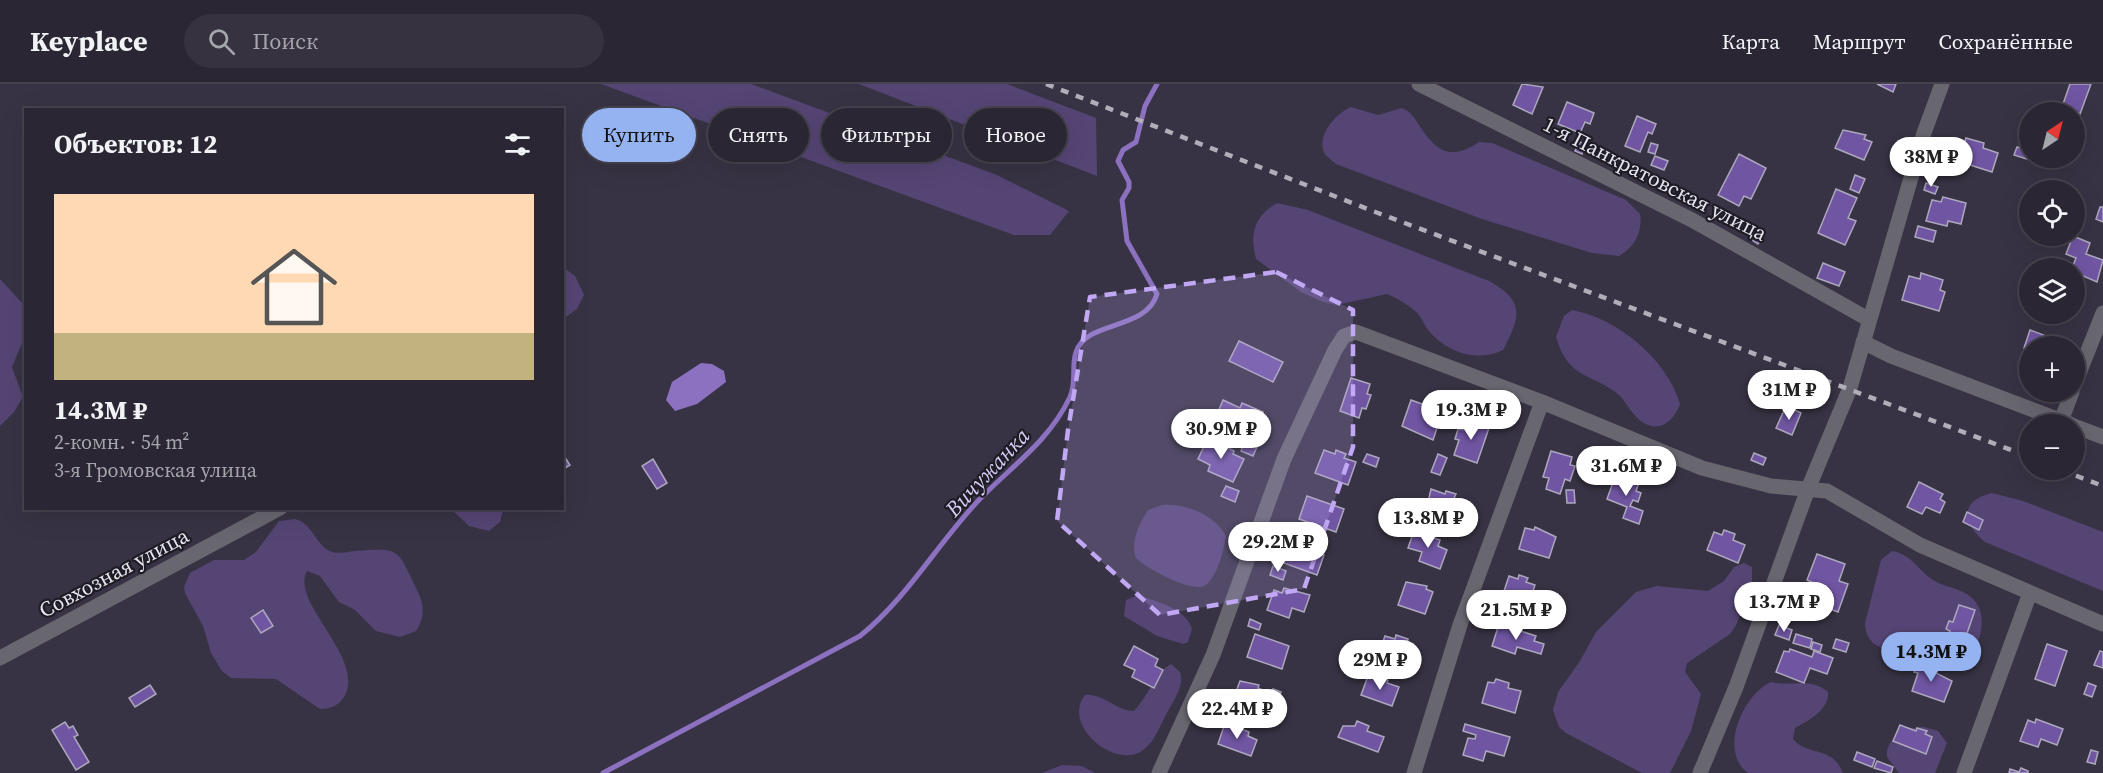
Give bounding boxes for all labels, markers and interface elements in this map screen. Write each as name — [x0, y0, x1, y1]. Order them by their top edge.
search box — [184, 14, 604, 68]
text: Keyplace — [30, 22, 148, 60]
icon: search — [205, 25, 238, 58]
text: Поиск — [253, 26, 318, 56]
text: Карта — [1722, 27, 1780, 56]
text: Маршрут — [1813, 27, 1906, 56]
text: Сохранённые — [1939, 27, 2073, 56]
north arrow — [2019, 102, 2085, 168]
map controls — [2019, 102, 2085, 480]
chip: Купить — [582, 108, 696, 162]
chip: Снять — [708, 108, 809, 162]
chip: Фильтры — [821, 108, 952, 162]
chip: Новое — [964, 108, 1067, 162]
street label: 1-я Панкратовская улица — [1538, 109, 1772, 248]
text: Объектов: 12 — [54, 126, 217, 162]
icon: filters — [501, 128, 534, 161]
pin: 38M ₽ — [1889, 137, 1973, 188]
text: 38M ₽ — [1904, 142, 1958, 170]
button: locate — [2019, 180, 2085, 246]
icon: home — [240, 233, 348, 341]
button: layers — [2019, 258, 2085, 324]
button: + — [2019, 336, 2085, 402]
pin: 31M ₽ — [1747, 370, 1831, 421]
text: 31M ₽ — [1762, 375, 1816, 403]
pin: 19.3M ₽ — [1416, 390, 1526, 441]
text: 14.3M ₽ — [54, 392, 147, 428]
text: 19.3M ₽ — [1435, 395, 1507, 423]
pin: 30.9M ₽ — [1166, 409, 1276, 460]
text: 30.9M ₽ — [1185, 414, 1257, 442]
button: − — [2019, 414, 2085, 480]
water label: Вичужанка — [937, 421, 1036, 524]
text: 2-комн. · 54 m² — [54, 428, 189, 456]
pin: 31.6M ₽ — [1571, 446, 1681, 497]
text: 31.6M ₽ — [1590, 451, 1662, 479]
text: 3-я Громовская улица — [54, 456, 257, 484]
pin: 13.8M ₽ — [1373, 498, 1483, 549]
text: 13.8M ₽ — [1392, 503, 1464, 531]
street label: Совхозная улица — [34, 521, 194, 624]
pin: 29.2M ₽ — [1223, 522, 1333, 573]
text: 29.2M ₽ — [1242, 527, 1314, 555]
pin: 13.7M ₽ — [1729, 582, 1839, 633]
text: 13.7M ₽ — [1748, 587, 1820, 615]
pin: 21.5M ₽ — [1461, 590, 1571, 641]
text: 21.5M ₽ — [1480, 595, 1552, 623]
pin: 14.3M ₽ — [1876, 632, 1986, 683]
text: 14.3M ₽ — [1895, 637, 1967, 665]
pin: 29M ₽ — [1338, 640, 1422, 691]
text: 29M ₽ — [1353, 645, 1407, 673]
pin: 22.4M ₽ — [1182, 689, 1292, 740]
text: 22.4M ₽ — [1201, 694, 1273, 722]

